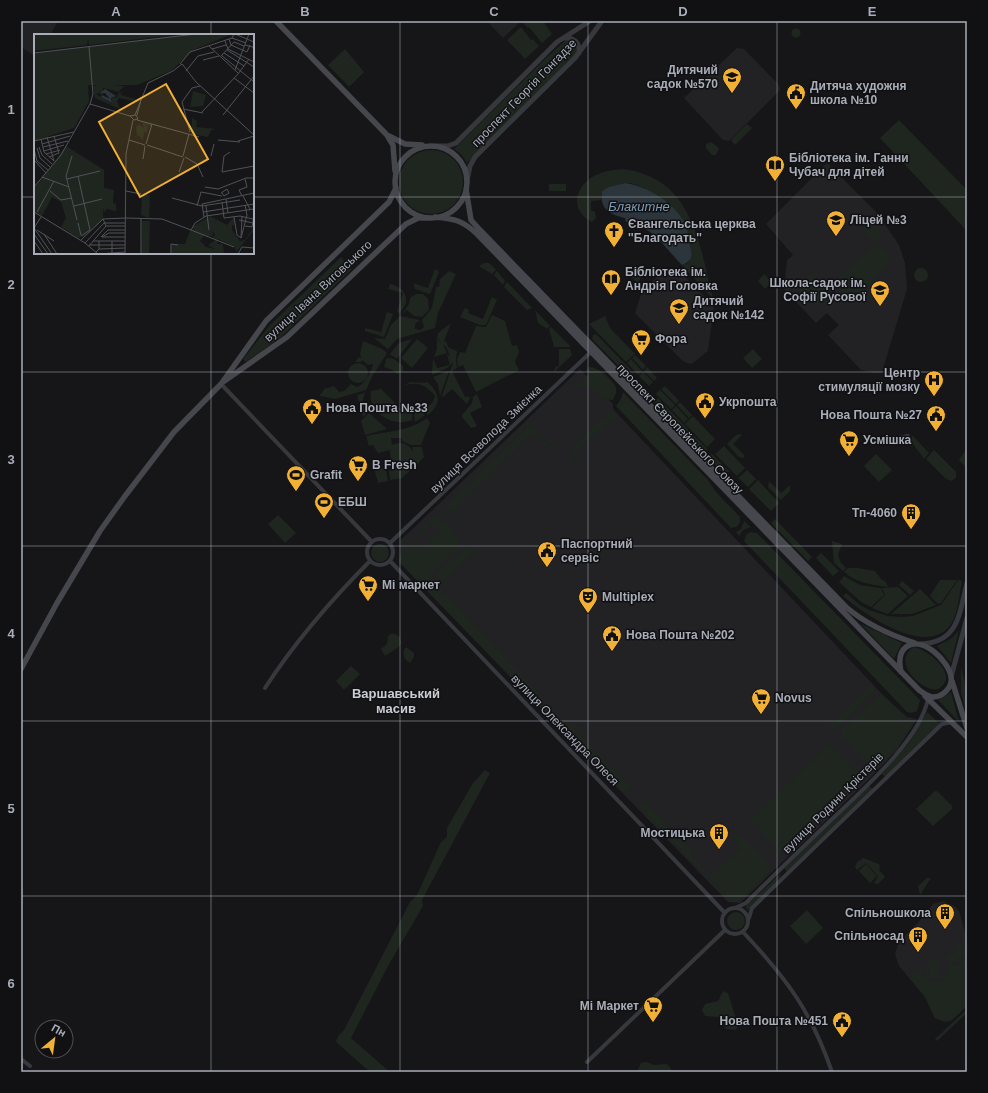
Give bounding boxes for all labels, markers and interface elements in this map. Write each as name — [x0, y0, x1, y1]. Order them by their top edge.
text: A — [111, 4, 121, 19]
text: B — [300, 4, 310, 19]
text: C — [489, 4, 499, 19]
text: D — [678, 4, 688, 19]
text: E — [868, 4, 877, 19]
inset map — [34, 34, 254, 254]
street label: проспект Георгія Гонгадзе — [469, 36, 580, 150]
place label: Дитячий садок №570 — [647, 63, 718, 91]
school or university icon: Дитячий садок №570 — [721, 66, 743, 94]
place label: Дитяча художня школа №10 — [810, 79, 907, 107]
public building icon: Дитяча художня школа №10 — [785, 82, 807, 110]
text: 1 — [7, 102, 15, 117]
place label: Бібліотека ім. Ганни Чубач для дітей — [789, 151, 909, 179]
library icon: Бібліотека ім. Ганни Чубач для дітей — [764, 154, 786, 182]
water label: Блакитне — [608, 199, 670, 214]
school or university icon: Ліцей №3 — [825, 209, 847, 237]
place label: Ліцей №3 — [850, 213, 907, 227]
place label: Євангельська церква ''Благодать'' — [628, 217, 756, 245]
church icon: Євангельська церква ''Благодать'' — [603, 220, 625, 248]
street label: вулиця Івана Виговського — [261, 237, 375, 345]
place label: Бібліотека ім. Андрія Головка — [625, 265, 718, 293]
library icon: Бібліотека ім. Андрія Головка — [600, 268, 622, 296]
place label: Школа-садок ім. Софії Русової — [769, 276, 867, 304]
text: 2 — [7, 277, 15, 292]
school or university icon: Школа-садок ім. Софії Русової — [869, 279, 891, 307]
place label: Дитячий садок №142 — [693, 294, 765, 322]
school or university icon: Дитячий садок №142 — [668, 297, 690, 325]
supermarket icon: Фора — [630, 328, 652, 356]
place label: Фора — [655, 332, 687, 346]
street label: проспект Європейського Союзу — [614, 361, 746, 497]
place label: Центр стимуляції мозку — [818, 366, 920, 394]
hospital icon: Центр стимуляції мозку — [923, 369, 945, 397]
street label: вулиця Всеволода Змієнка — [427, 382, 545, 496]
public building icon: Укрпошта — [694, 391, 716, 419]
place label: Укрпошта — [719, 395, 777, 409]
public building icon: Нова Пошта №33 — [301, 397, 323, 425]
place label: Нова Пошта №33 — [326, 401, 428, 415]
public building icon: Нова Пошта №27 — [925, 404, 947, 432]
place label: Нова Пошта №27 — [820, 408, 922, 422]
supermarket icon: Усмішка — [838, 429, 860, 457]
place label: Усмішка — [863, 433, 912, 447]
text: 3 — [7, 452, 15, 467]
supermarket icon: B Fresh — [347, 454, 369, 482]
place label: B Fresh — [372, 458, 417, 472]
sports icon: Grafit — [285, 464, 307, 492]
place label: Grafit — [310, 468, 342, 482]
sports icon: ЕБШ — [313, 491, 335, 519]
place label: ЕБШ — [338, 495, 367, 509]
building icon: Тп-4060 — [900, 502, 922, 530]
place label: Тп-4060 — [852, 506, 897, 520]
place label: Паспортний сервіс — [561, 537, 633, 565]
public building icon: Паспортний сервіс — [536, 540, 558, 568]
supermarket icon: Mi маркет — [357, 574, 379, 602]
place label: Mi маркет — [382, 578, 440, 592]
theatre icon: Multiplex — [577, 586, 599, 614]
place label: Multiplex — [602, 590, 654, 604]
public building icon: Нова Пошта №202 — [601, 624, 623, 652]
text: 4 — [7, 626, 15, 641]
place label: Нова Пошта №202 — [626, 628, 735, 642]
street label: вулиця Олександра Олеся — [508, 672, 622, 788]
district label: Варшавський масив — [352, 686, 440, 716]
supermarket icon: Novus — [750, 687, 772, 715]
place label: Novus — [775, 691, 812, 705]
street label: вулиця Родини Крістерів — [780, 750, 886, 856]
text: 5 — [7, 801, 15, 816]
building icon: Мостицька — [708, 822, 730, 850]
place label: Мостицька — [640, 826, 705, 840]
building icon: Спільношкола — [934, 902, 956, 930]
place label: Спільношкола — [845, 906, 931, 920]
building icon: Спільносад — [907, 925, 929, 953]
place label: Спільносад — [834, 929, 904, 943]
text: 6 — [7, 976, 15, 991]
supermarket icon: Мі Маркет — [642, 995, 664, 1023]
place label: Мі Маркет — [580, 999, 639, 1013]
public building icon: Нова Пошта №451 — [831, 1010, 853, 1038]
place label: Нова Пошта №451 — [720, 1014, 828, 1028]
north arrow — [34, 1019, 74, 1059]
text: Пн — [50, 1021, 68, 1039]

